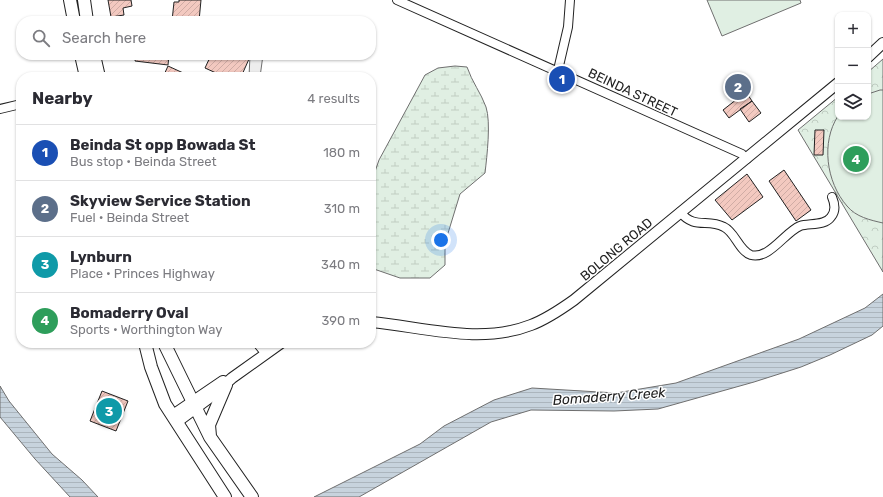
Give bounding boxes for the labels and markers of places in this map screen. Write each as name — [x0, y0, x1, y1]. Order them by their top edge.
pin: 1 — [549, 64, 575, 94]
pin: 2 — [725, 72, 751, 102]
pin: 4 — [843, 144, 869, 174]
pin: 3 — [96, 396, 122, 426]

